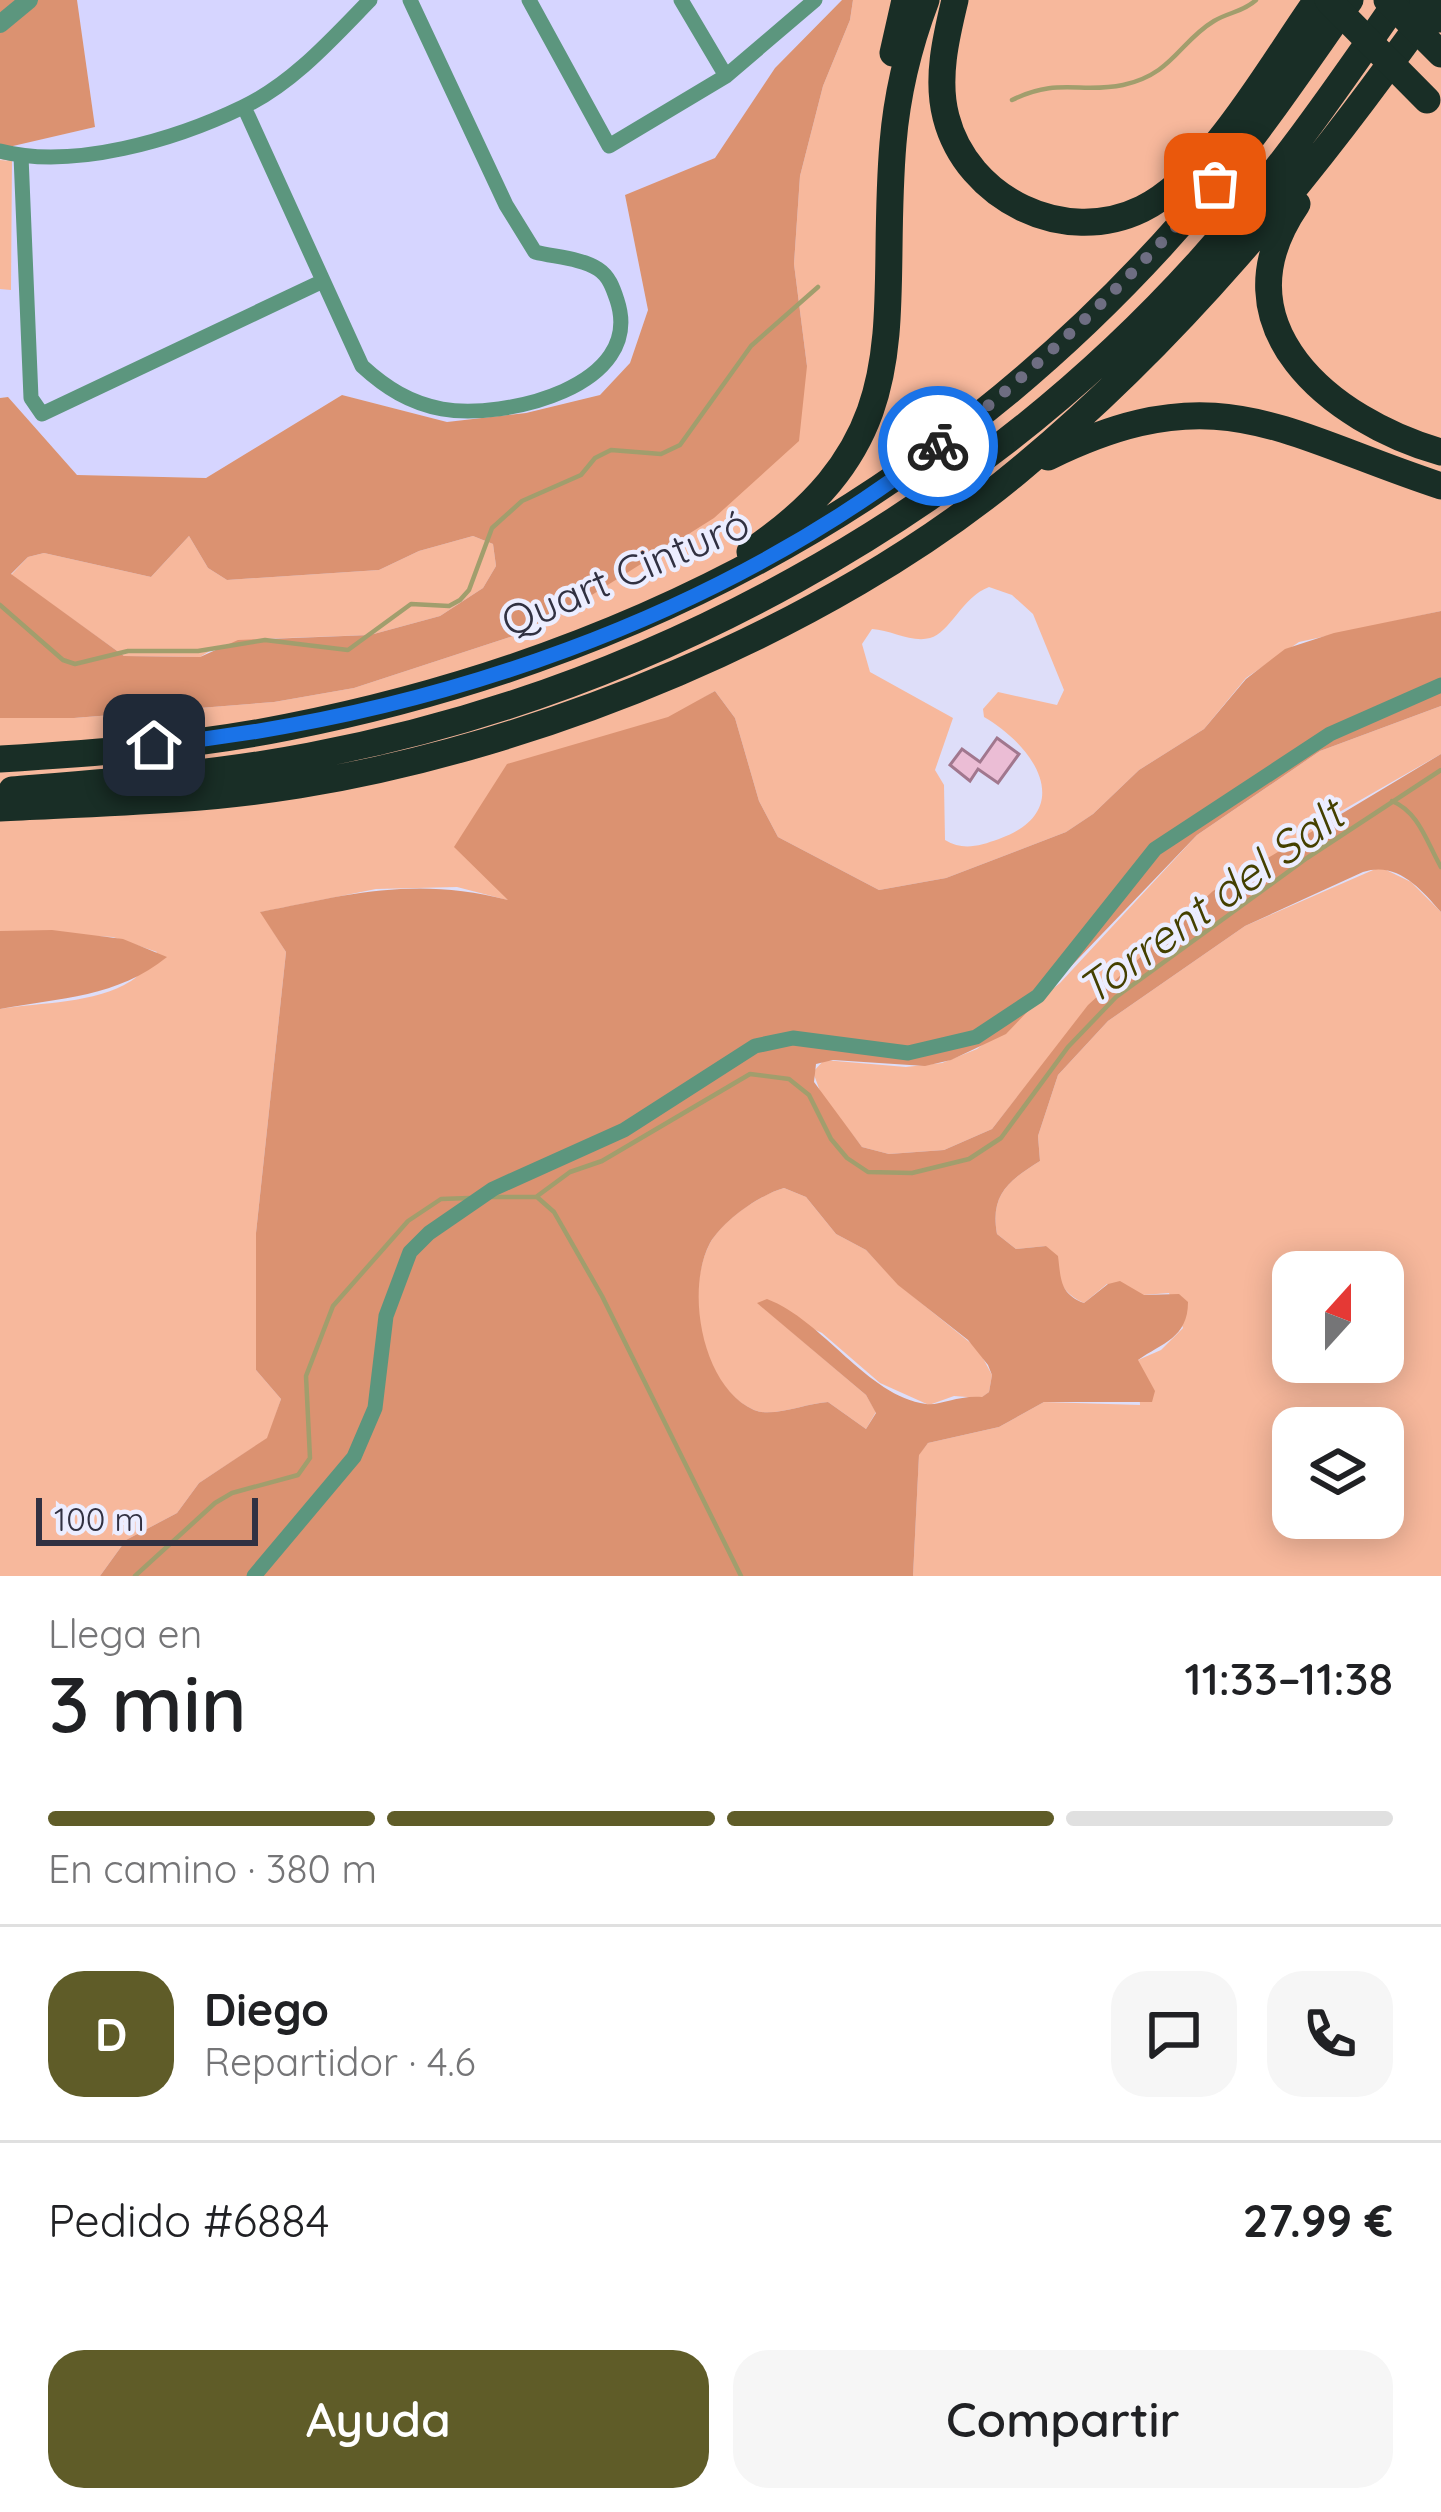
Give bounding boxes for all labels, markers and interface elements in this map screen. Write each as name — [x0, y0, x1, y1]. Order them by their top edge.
pin — [1164, 133, 1266, 235]
icon: bag — [1182, 151, 1248, 217]
courier — [878, 386, 998, 506]
icon: bike — [905, 413, 971, 479]
street label: Quart Cinturó — [493, 496, 757, 648]
pin — [103, 694, 205, 796]
icon: home — [121, 712, 187, 778]
water label: Torrent del Salt — [1066, 783, 1358, 1016]
north arrow — [1272, 1251, 1404, 1383]
map controls — [1272, 1251, 1404, 1539]
button: layers — [1272, 1407, 1404, 1539]
scale bar — [36, 1492, 258, 1545]
text: 100 m — [54, 1498, 145, 1539]
text: Llega en — [48, 1609, 202, 1658]
text: 11:33–11:38 — [1184, 1650, 1393, 1706]
text: 3 min — [48, 1654, 247, 1752]
text: En camino · 380 m — [48, 1844, 377, 1893]
button: chat — [1111, 1971, 1237, 2097]
button: phone — [1267, 1971, 1393, 2097]
text: Diego — [204, 1981, 329, 2037]
text: D — [95, 2006, 127, 2062]
text: Repartidor · 4.6 — [204, 2037, 476, 2086]
text: Pedido #6884 — [48, 2192, 329, 2248]
text: 27.99 € — [1243, 2192, 1393, 2248]
button: Ayuda — [48, 2350, 709, 2488]
button: Compartir — [733, 2350, 1393, 2488]

